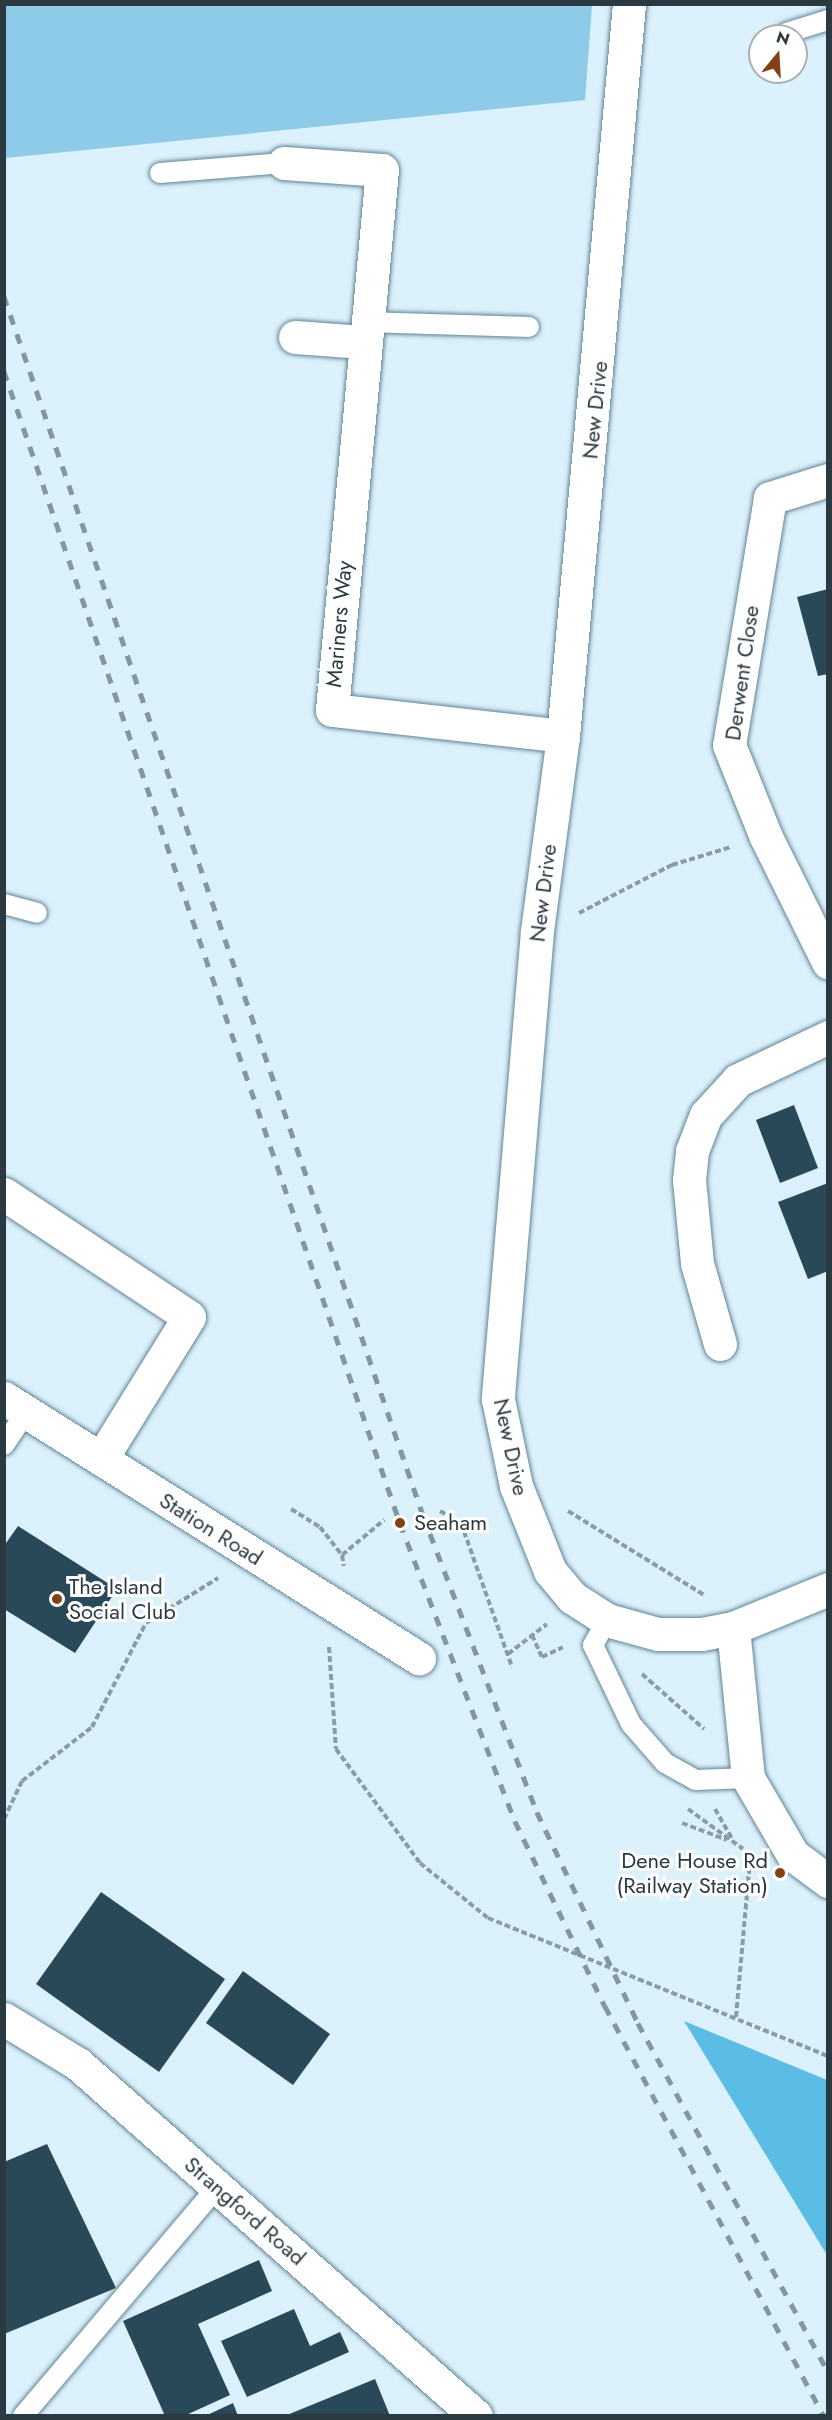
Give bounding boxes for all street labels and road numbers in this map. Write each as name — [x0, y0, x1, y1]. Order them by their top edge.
street label: New Drive — [577, 360, 613, 460]
street label: Mariners Way — [320, 559, 358, 689]
street label: Derwent Close — [719, 604, 765, 742]
street label: New Drive — [524, 843, 562, 943]
street label: New Drive — [488, 1396, 534, 1498]
street label: Station Road — [155, 1487, 267, 1571]
street label: Strangford Road — [179, 2151, 311, 2271]

